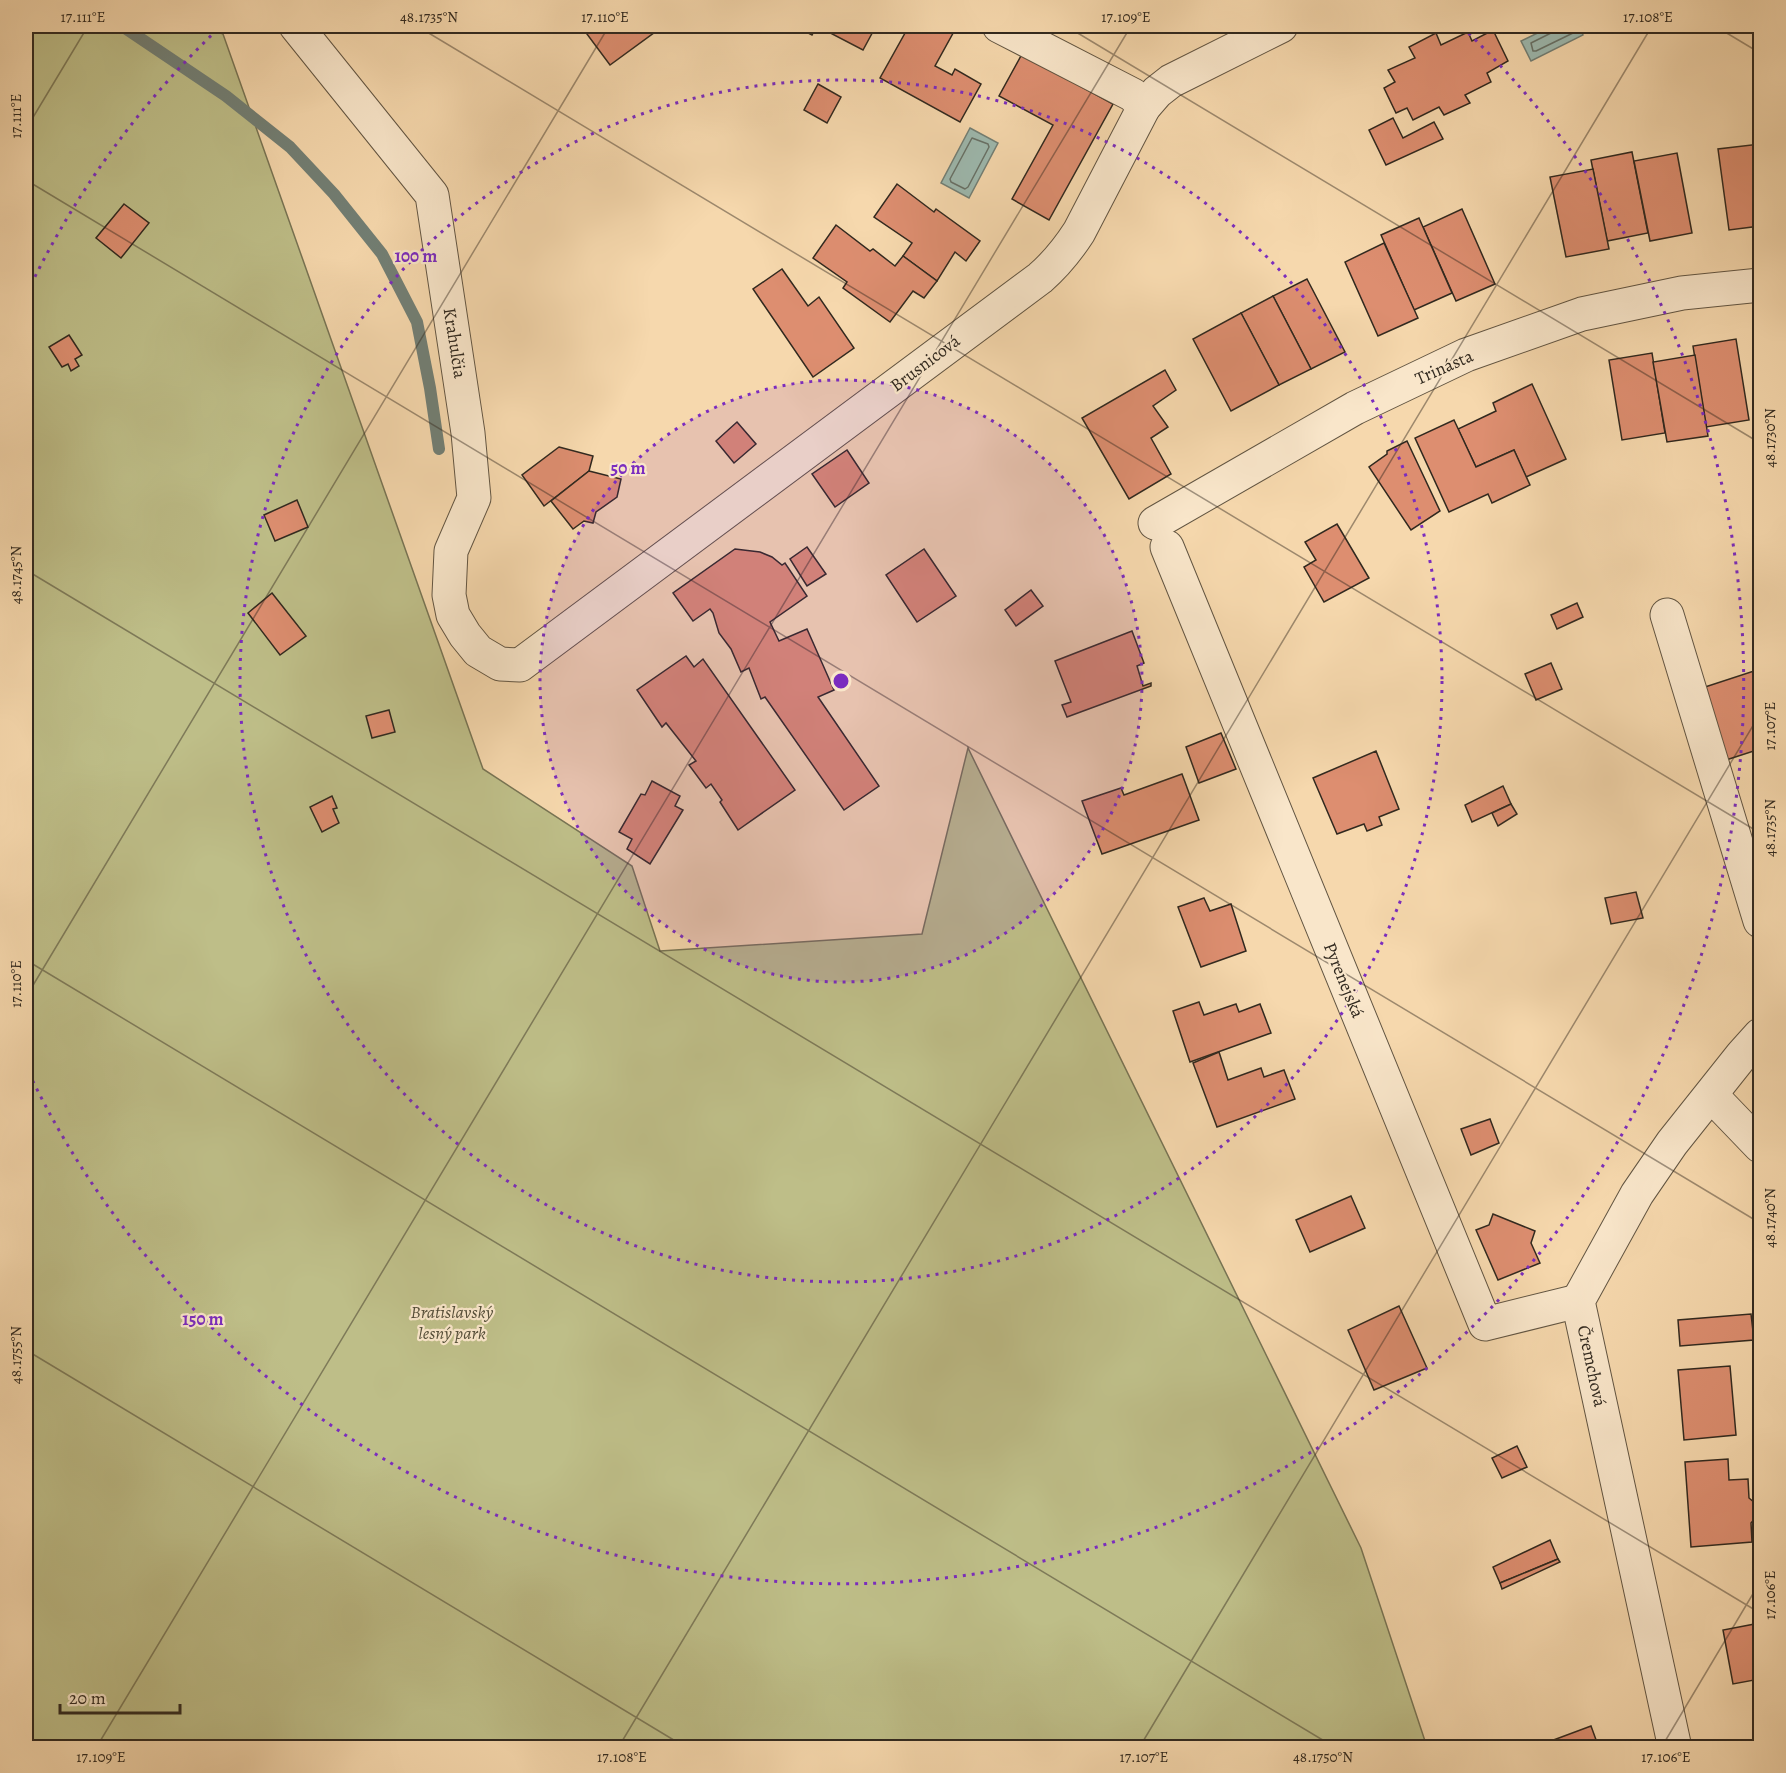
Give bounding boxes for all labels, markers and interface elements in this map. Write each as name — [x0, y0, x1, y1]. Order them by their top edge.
text: 17.111°E — [61, 7, 105, 27]
text: 48.1735°N — [400, 7, 458, 27]
text: 17.110°E — [581, 7, 629, 27]
text: 17.109°E — [1101, 7, 1151, 27]
text: 17.108°E — [1623, 7, 1673, 27]
text: 17.111°E — [6, 94, 26, 138]
text: 100 m — [395, 244, 437, 268]
street label: Krahulčia — [438, 306, 473, 381]
street label: Brusnicová — [885, 329, 965, 397]
street label: Trinásta — [1411, 343, 1477, 390]
text: 48.1730°N — [1760, 408, 1780, 468]
text: 50 m — [611, 456, 645, 480]
text: 48.1745°N — [6, 545, 26, 604]
centre of rings — [831, 671, 851, 691]
text: 17.107°E — [1760, 702, 1780, 750]
text: 48.1735°N — [1760, 799, 1780, 857]
street label: Pyrenejská — [1318, 939, 1370, 1022]
text: 17.110°E — [6, 960, 26, 1008]
text: 48.1740°N — [1760, 1188, 1780, 1248]
park label: Bratislavský lesný park — [411, 1300, 494, 1345]
text: 150 m — [182, 1307, 224, 1331]
street label: Čremchová — [1572, 1323, 1612, 1410]
text: 48.1755°N — [6, 1326, 26, 1384]
text: 17.106°E — [1760, 1570, 1780, 1620]
scale bar — [60, 1677, 180, 1715]
text: 20 m — [69, 1686, 106, 1710]
text: 17.109°E — [76, 1747, 126, 1767]
text: 17.108°E — [597, 1747, 647, 1767]
text: 17.107°E — [1120, 1747, 1168, 1767]
text: 48.1750°N — [1293, 1747, 1353, 1767]
text: 17.106°E — [1641, 1747, 1691, 1767]

